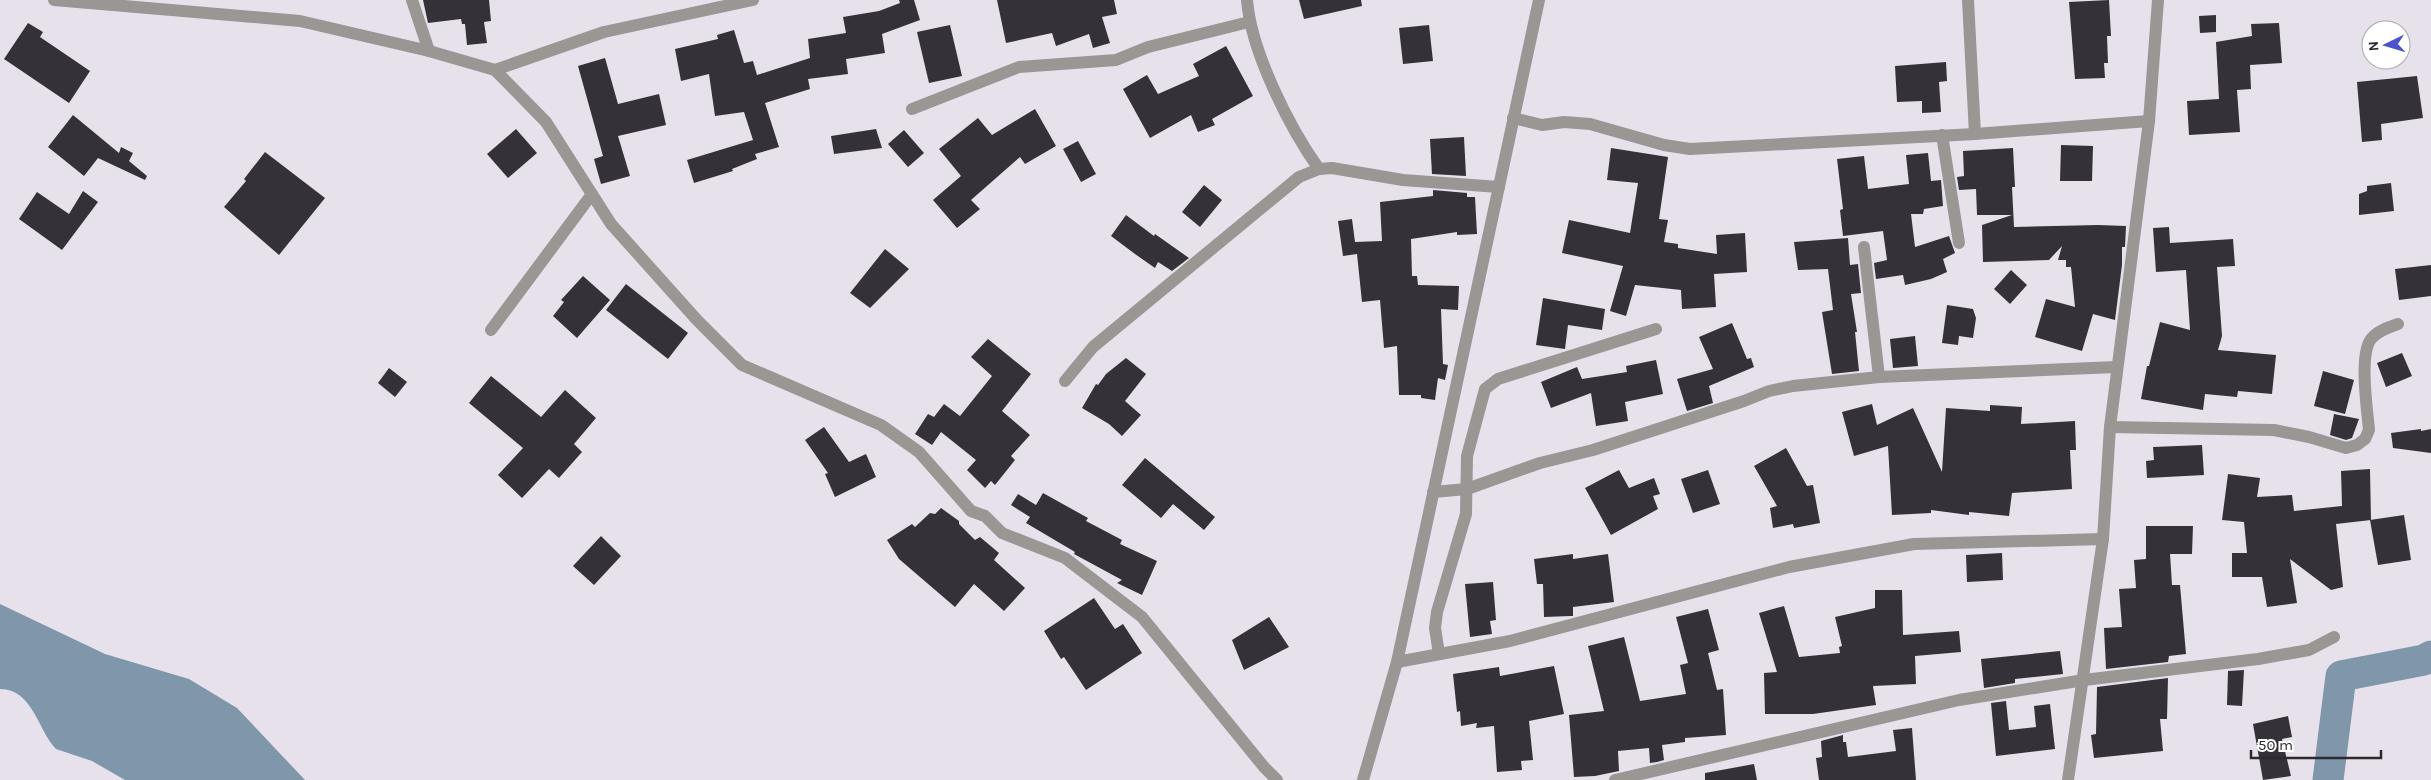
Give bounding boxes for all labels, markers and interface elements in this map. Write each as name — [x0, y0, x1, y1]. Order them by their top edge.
north arrow — [2361, 20, 2411, 70]
text: N — [2365, 40, 2382, 52]
scale bar — [2251, 728, 2381, 760]
text: 50 m — [2258, 736, 2293, 754]

